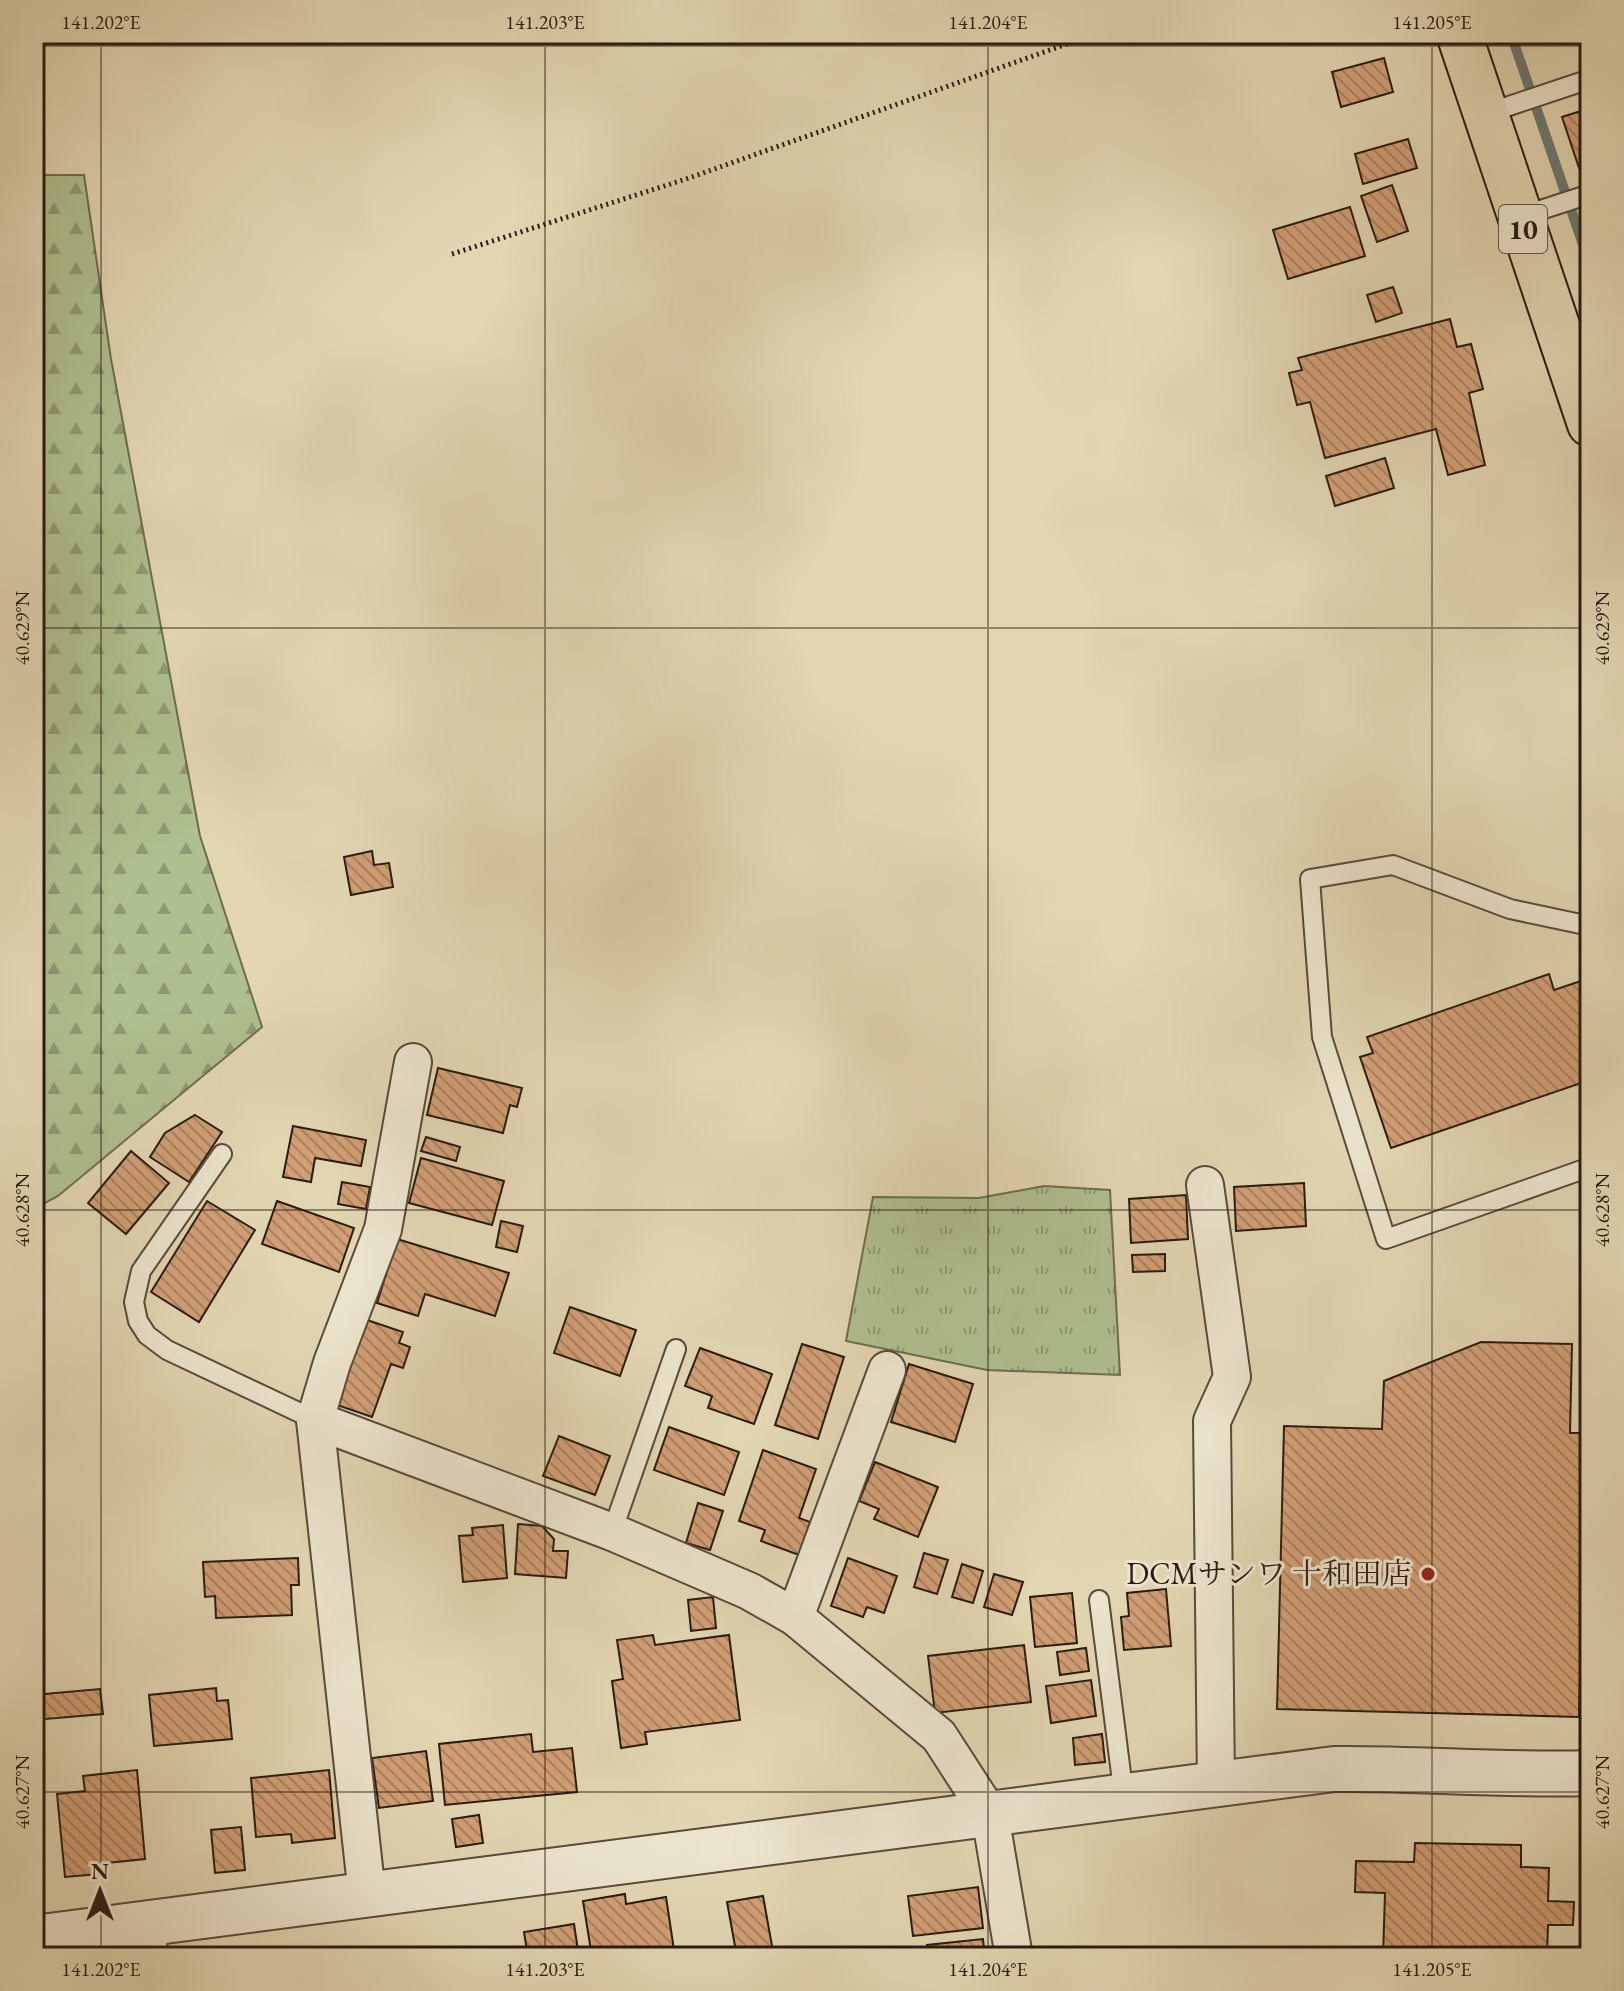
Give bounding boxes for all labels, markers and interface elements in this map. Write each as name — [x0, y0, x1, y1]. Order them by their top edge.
text: 141.202°E — [61, 9, 141, 35]
text: 141.203°E — [505, 9, 585, 35]
text: 141.204°E — [948, 9, 1028, 35]
text: 141.205°E — [1392, 9, 1472, 35]
road number: 10 — [1499, 205, 1547, 253]
text: 40.629°N — [9, 591, 35, 665]
text: 40.629°N — [1589, 591, 1615, 665]
text: 40.628°N — [9, 1173, 35, 1247]
text: 40.628°N — [1589, 1173, 1615, 1247]
place label: DCMサンワ 十和田店 — [1127, 1554, 1412, 1593]
marker: DCMサンワ 十和田店 — [1419, 1565, 1437, 1583]
text: 40.627°N — [9, 1755, 35, 1829]
text: 40.627°N — [1589, 1755, 1615, 1829]
north arrow — [60, 1851, 140, 1931]
text: N — [91, 1857, 109, 1886]
text: 141.202°E — [61, 1956, 141, 1982]
text: 141.203°E — [505, 1956, 585, 1982]
text: 141.204°E — [948, 1956, 1028, 1982]
text: 141.205°E — [1392, 1956, 1472, 1982]

